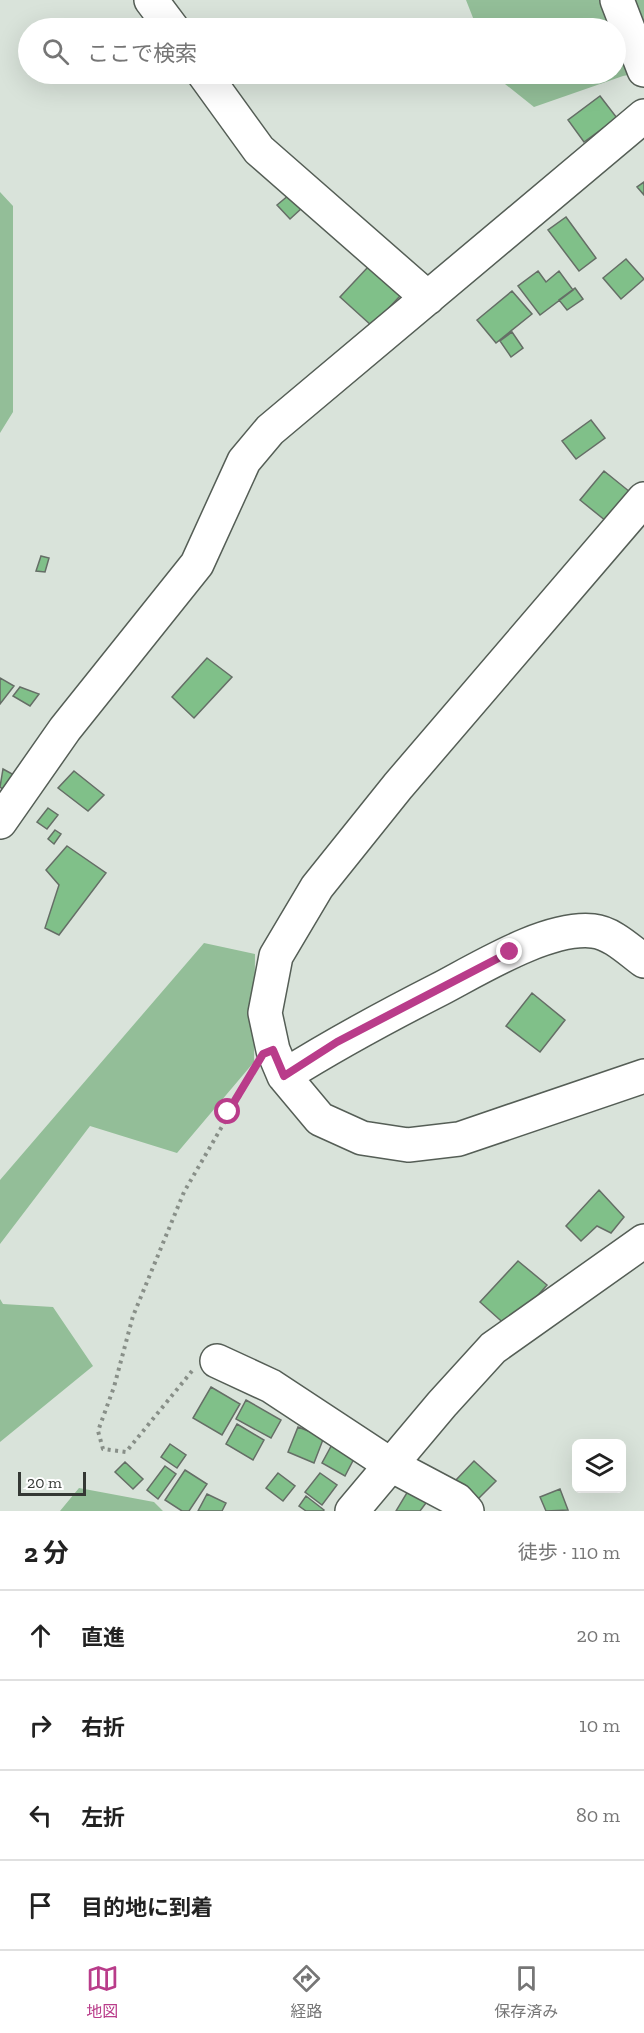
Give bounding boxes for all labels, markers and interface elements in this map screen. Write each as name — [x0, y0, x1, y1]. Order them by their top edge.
search box — [18, 18, 626, 84]
icon: search — [39, 35, 72, 68]
text: ここで検索 — [87, 40, 197, 67]
route end — [496, 938, 522, 964]
route start — [214, 1098, 240, 1124]
map controls — [572, 1439, 626, 1493]
button: layers — [572, 1439, 626, 1493]
scale bar — [18, 1469, 86, 1496]
text: 20 m — [27, 1473, 62, 1492]
text: 2 分 — [24, 1537, 69, 1569]
text: 徒歩 · 110 m — [518, 1540, 620, 1564]
icon: ahead — [24, 1619, 57, 1652]
text: 20 m — [576, 1623, 620, 1647]
text: 直進 — [81, 1624, 125, 1651]
icon: right — [24, 1709, 57, 1742]
text: 10 m — [579, 1713, 620, 1737]
text: 右折 — [81, 1714, 125, 1741]
icon: left — [24, 1799, 57, 1832]
text: 80 m — [576, 1803, 620, 1827]
text: 左折 — [81, 1804, 125, 1831]
icon: arrive — [24, 1889, 57, 1922]
text: 目的地に到着 — [81, 1894, 213, 1921]
tab: 地図 — [86, 1962, 119, 2022]
tab: 経路 — [290, 1962, 323, 2022]
tab: 保存済み — [494, 1962, 558, 2022]

